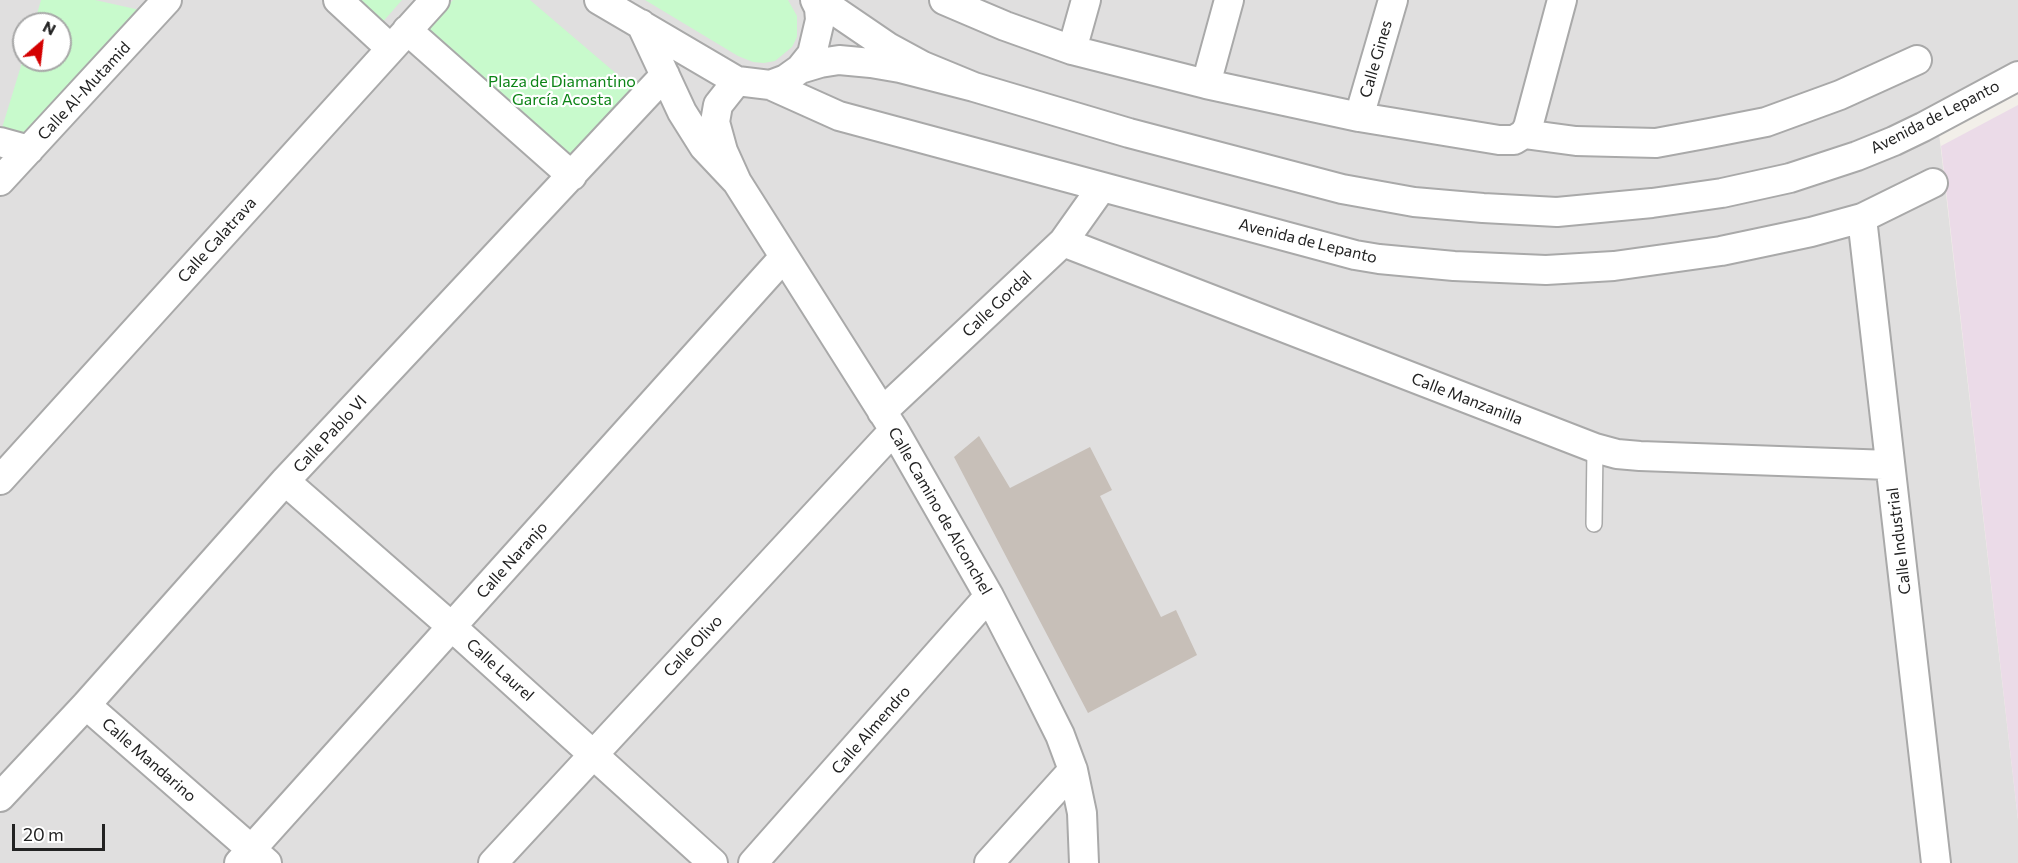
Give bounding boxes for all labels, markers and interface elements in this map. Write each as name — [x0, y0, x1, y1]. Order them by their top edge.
north arrow — [12, 12, 72, 72]
text: N — [40, 16, 60, 39]
street label: Calle Gines — [1356, 18, 1396, 100]
street label: Calle Al-Mutamid — [34, 38, 134, 144]
park label: Plaza de Diamantino García Acosta — [488, 72, 636, 110]
street label: Avenida de Lepanto — [1867, 76, 2003, 158]
street label: Calle Calatrava — [174, 193, 260, 287]
street label: Avenida de Lepanto — [1237, 214, 1379, 268]
street label: Calle Gordal — [958, 267, 1036, 341]
street label: Calle Manzanilla — [1409, 369, 1525, 429]
street label: Calle Pablo VI — [289, 391, 371, 477]
street label: Calle Camino de Alconchel — [884, 424, 996, 598]
street label: Calle Industrial — [1883, 486, 1915, 596]
street label: Calle Naranjo — [472, 518, 552, 602]
street label: Calle Olivo — [659, 611, 727, 681]
street label: Calle Laurel — [462, 635, 538, 705]
street label: Calle Almendro — [827, 682, 915, 778]
street label: Calle Mandarino — [98, 714, 200, 806]
scale bar — [15, 812, 108, 850]
text: 20 m — [23, 823, 64, 845]

